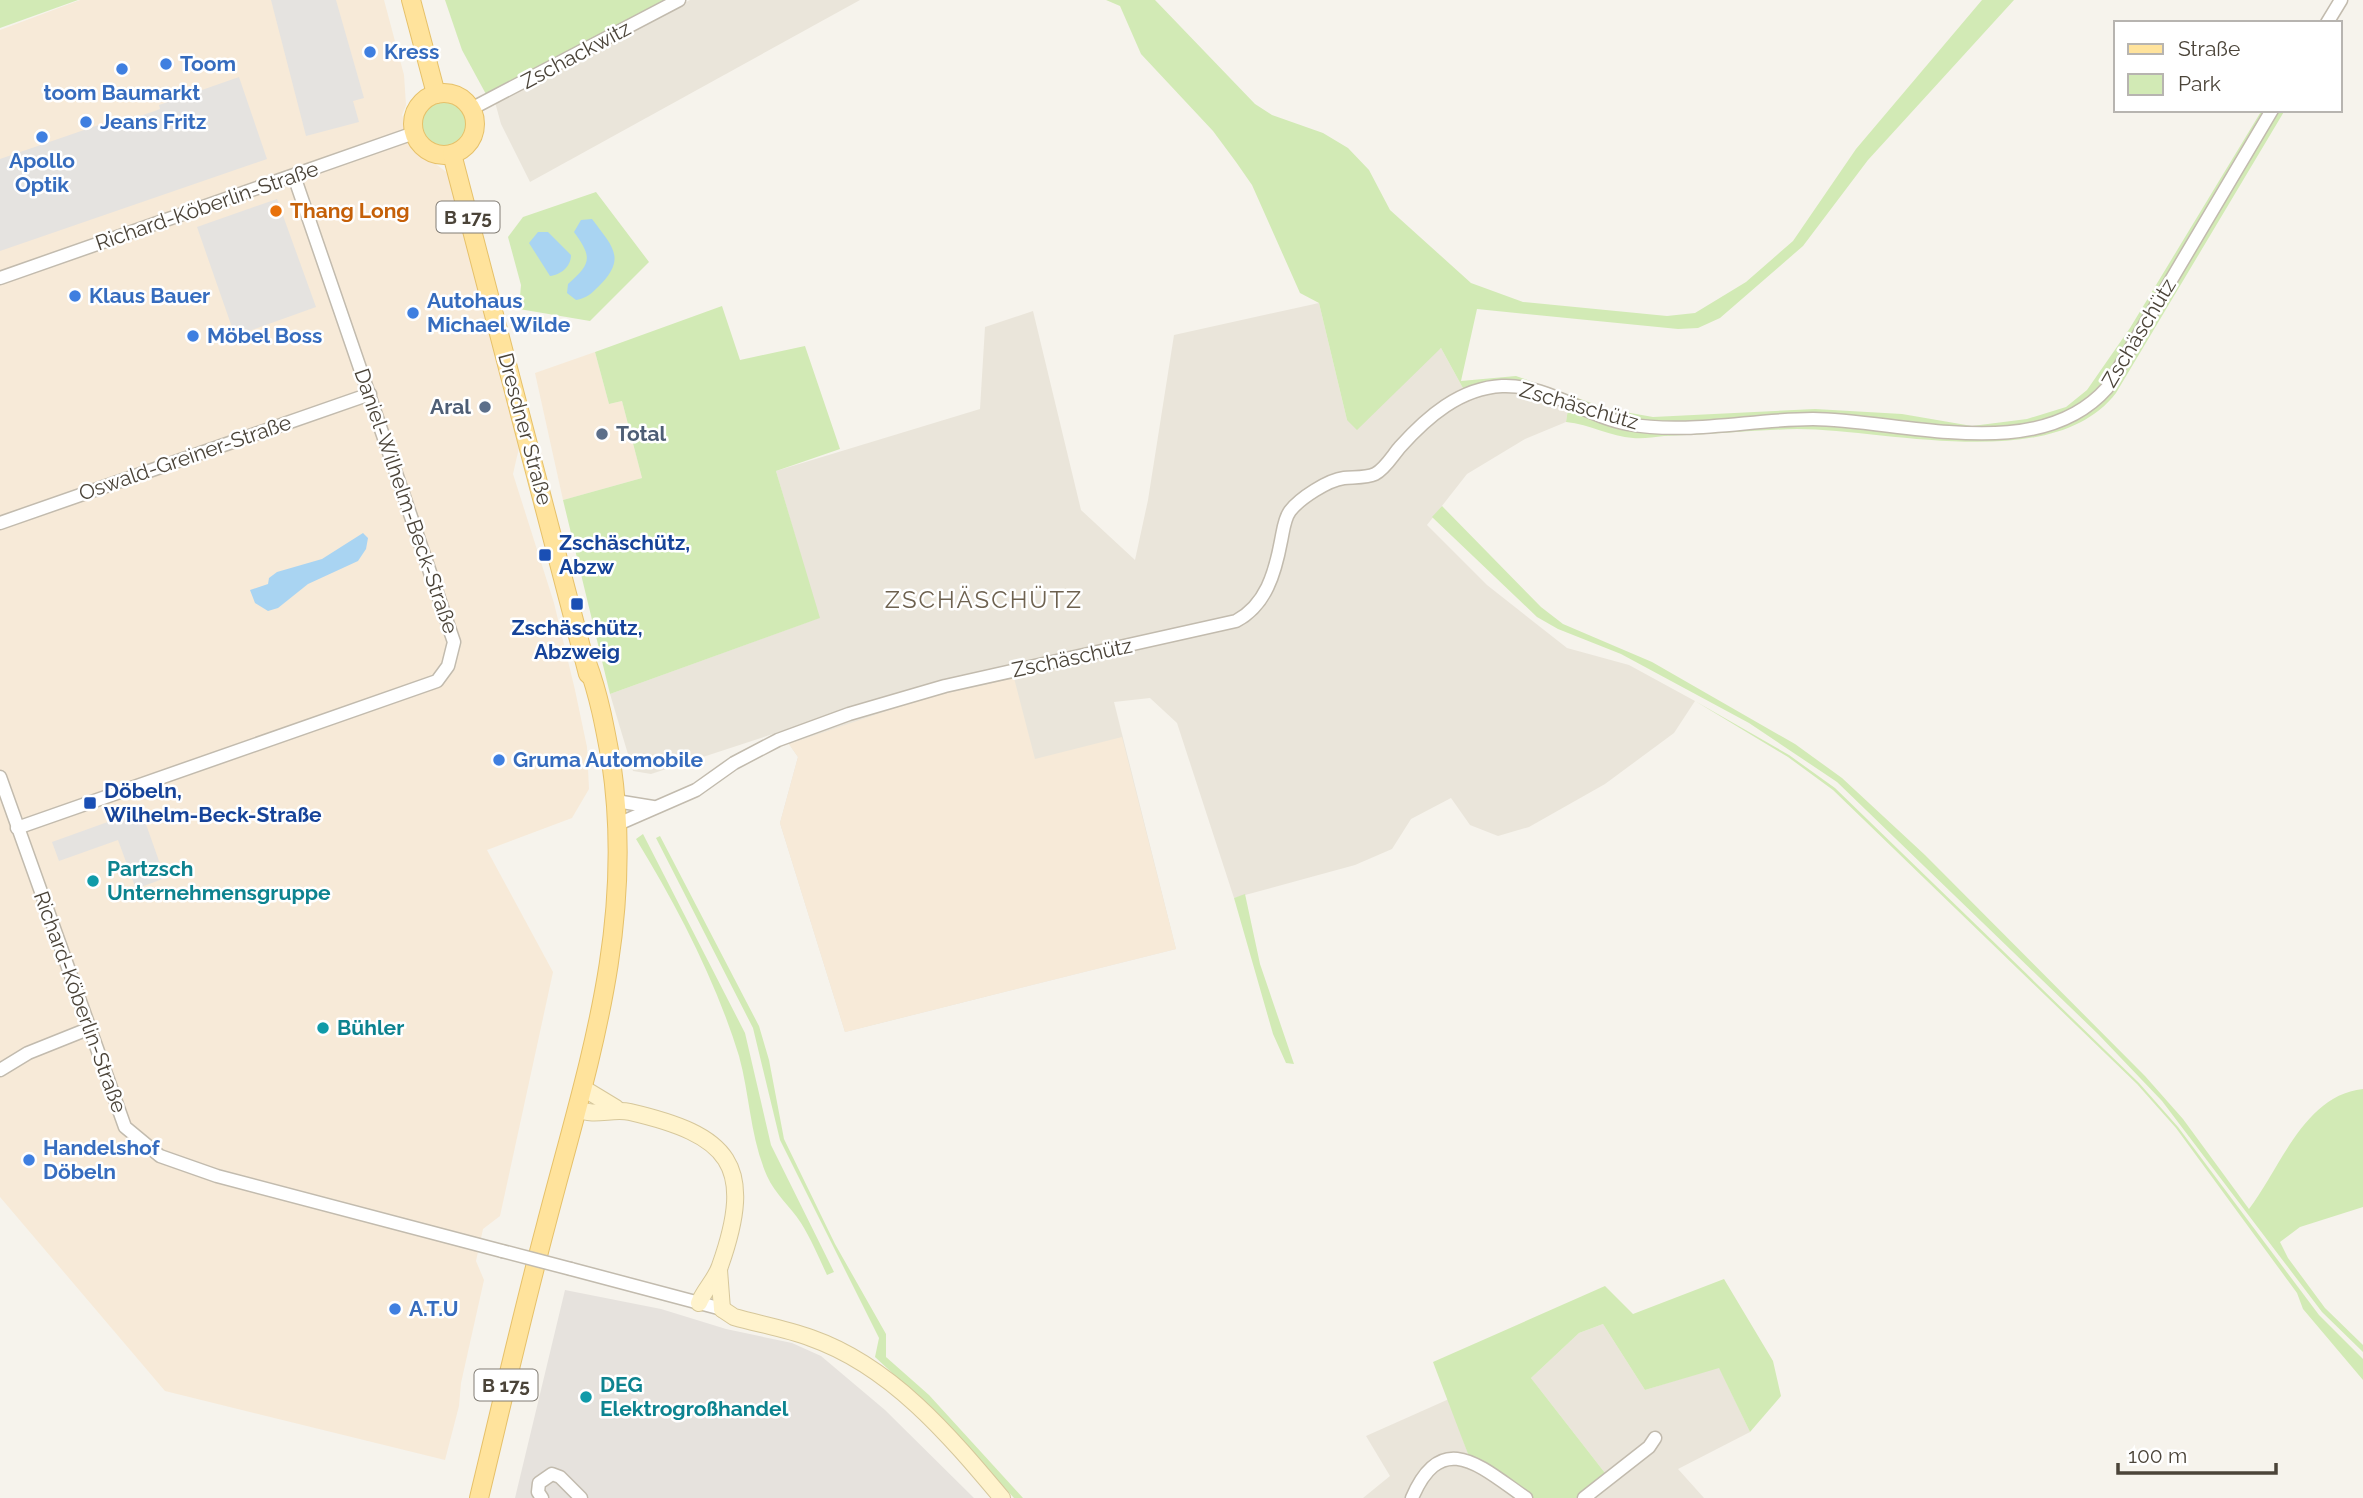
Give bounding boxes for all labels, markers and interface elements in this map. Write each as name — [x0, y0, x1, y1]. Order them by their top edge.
street label: Zschackwitz — [517, 15, 635, 94]
legend — [2114, 21, 2342, 112]
text: Straße — [2178, 36, 2240, 61]
place label: Kress — [384, 39, 439, 64]
marker: Kress — [362, 44, 378, 60]
place label: Toom — [180, 51, 236, 76]
marker: Toom — [158, 56, 174, 72]
marker: toom Baumarkt — [114, 61, 130, 77]
text: Park — [2178, 71, 2221, 96]
place label: toom Baumarkt — [44, 80, 200, 105]
place label: Jeans Fritz — [100, 109, 206, 134]
marker: Jeans Fritz — [78, 114, 94, 130]
marker: Apollo Optik — [34, 129, 50, 145]
place label: Apollo Optik — [9, 148, 75, 197]
street label: Richard-Köberlin-Straße — [92, 156, 322, 255]
place label: Thang Long — [290, 198, 410, 223]
road number: B 175 — [436, 202, 500, 232]
marker: Thang Long — [268, 203, 284, 219]
street label: Zschäschütz — [2096, 274, 2181, 392]
place label: Klaus Bauer — [89, 283, 210, 308]
marker: Klaus Bauer — [67, 288, 83, 304]
place label: Autohaus Michael Wilde — [427, 288, 571, 337]
marker: Autohaus Michael Wilde — [405, 305, 421, 321]
place label: Möbel Boss — [207, 323, 322, 348]
marker: Möbel Boss — [185, 328, 201, 344]
street label: Dresdner Straße — [493, 350, 558, 508]
street label: Daniel-Wilhelm-Beck-Straße — [349, 365, 464, 637]
street label: Zschäschütz — [1517, 377, 1641, 434]
place label: Aral — [430, 394, 471, 419]
marker: Aral — [477, 399, 493, 415]
street label: Oswald-Greiner-Straße — [75, 409, 294, 506]
place label: Total — [616, 421, 667, 446]
marker: Total — [594, 426, 610, 442]
place label: Zschäschütz, Abzw — [559, 530, 690, 579]
marker: Zschäschütz, Abzw — [537, 547, 553, 563]
district label: ZSCHÄSCHÜTZ — [885, 585, 1083, 614]
marker: Zschäschütz, Abzweig — [569, 596, 585, 612]
place label: Zschäschütz, Abzweig — [511, 615, 643, 664]
street label: Zschäschütz — [1009, 633, 1134, 682]
place label: Gruma Automobile — [513, 747, 703, 772]
marker: Gruma Automobile — [491, 752, 507, 768]
place label: Döbeln, Wilhelm-Beck-Straße — [104, 778, 322, 827]
marker: Döbeln, Wilhelm-Beck-Straße — [82, 795, 98, 811]
place label: Partzsch Unternehmensgruppe — [107, 856, 331, 905]
marker: Partzsch Unternehmensgruppe — [85, 873, 101, 889]
street label: Richard-Köberlin-Straße — [29, 888, 132, 1116]
place label: Bühler — [337, 1015, 404, 1040]
marker: Bühler — [315, 1020, 331, 1036]
place label: Handelshof Döbeln — [43, 1135, 161, 1184]
marker: Handelshof Döbeln — [21, 1152, 37, 1168]
place label: A.T.U — [409, 1296, 458, 1321]
marker: A.T.U — [387, 1301, 403, 1317]
road number: B 175 — [475, 1370, 538, 1400]
place label: DEG Elektrogroßhandel — [600, 1372, 789, 1421]
marker: DEG Elektrogroßhandel — [578, 1389, 594, 1405]
scale bar — [2118, 1432, 2276, 1476]
text: 100 m — [2128, 1443, 2187, 1468]

